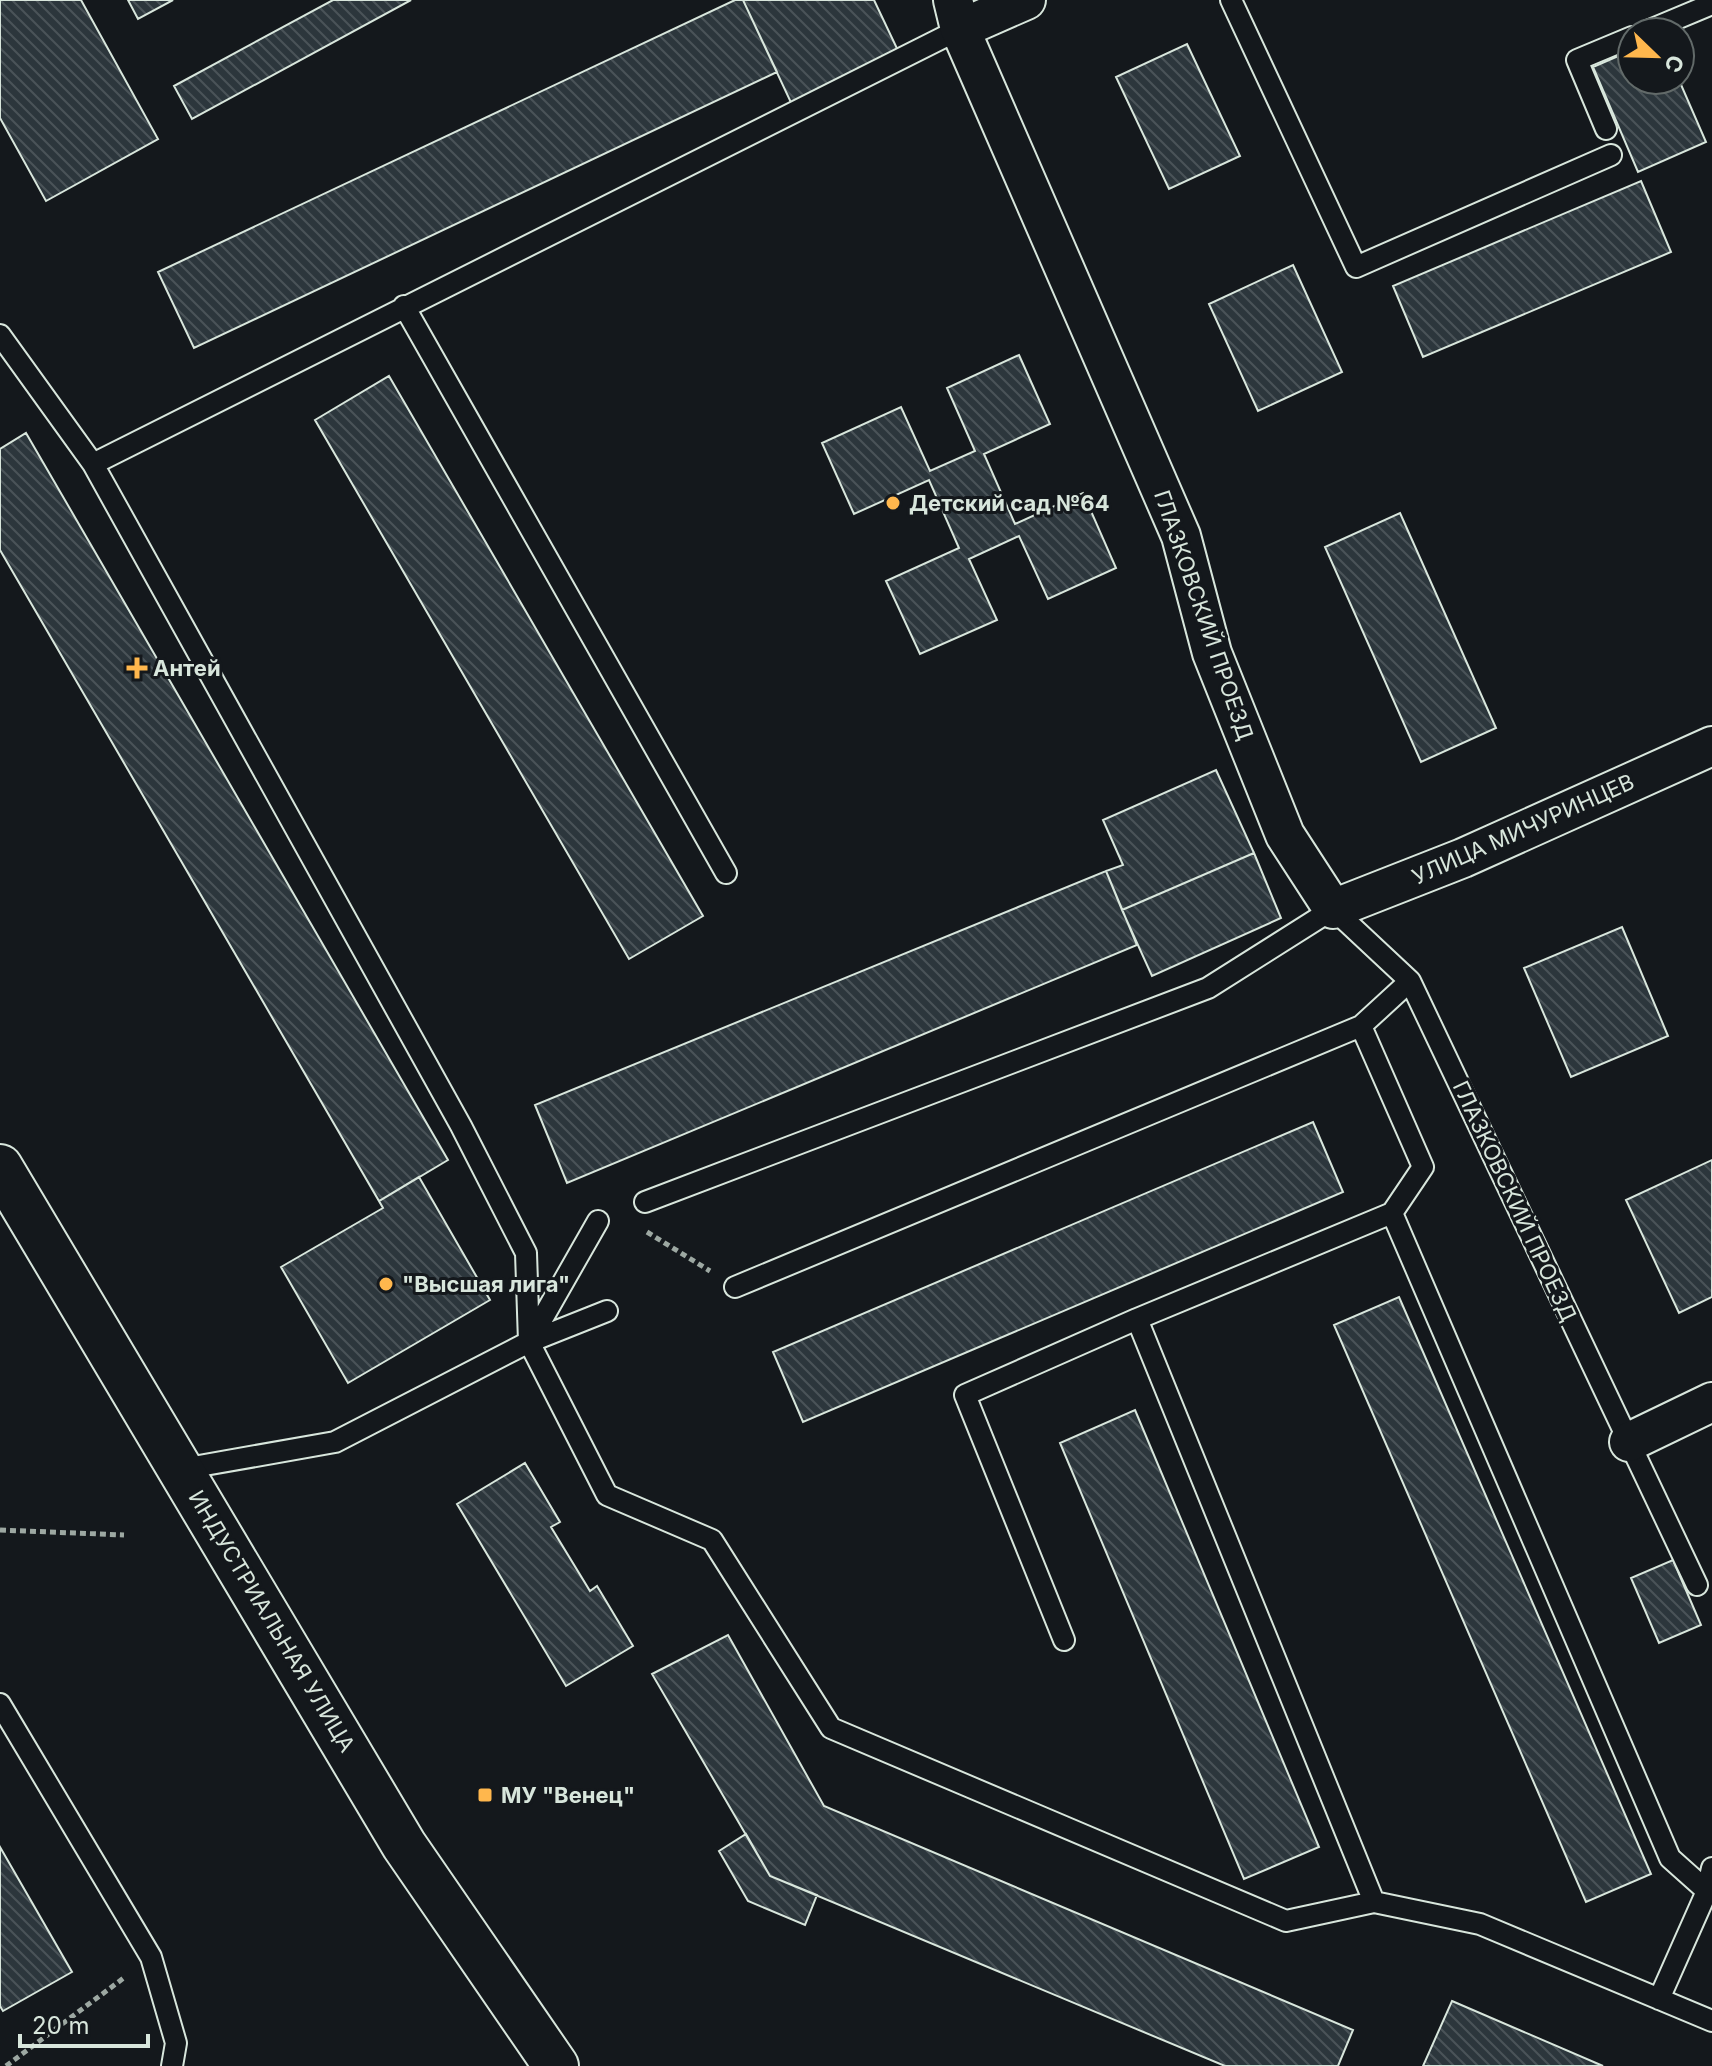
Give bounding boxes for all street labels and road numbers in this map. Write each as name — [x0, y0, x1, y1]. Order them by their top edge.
street label: ГЛАЗКОВСКИЙ ПРОЕЗД — [1149, 487, 1259, 743]
street label: УЛИЦА МИЧУРИНЦЕВ — [1408, 768, 1638, 890]
street label: ГЛАЗКОВСКИЙ ПРОЕЗД — [1448, 1077, 1582, 1325]
street label: ИНДУСТРИАЛЬНАЯ УЛИЦА — [183, 1485, 361, 1757]

